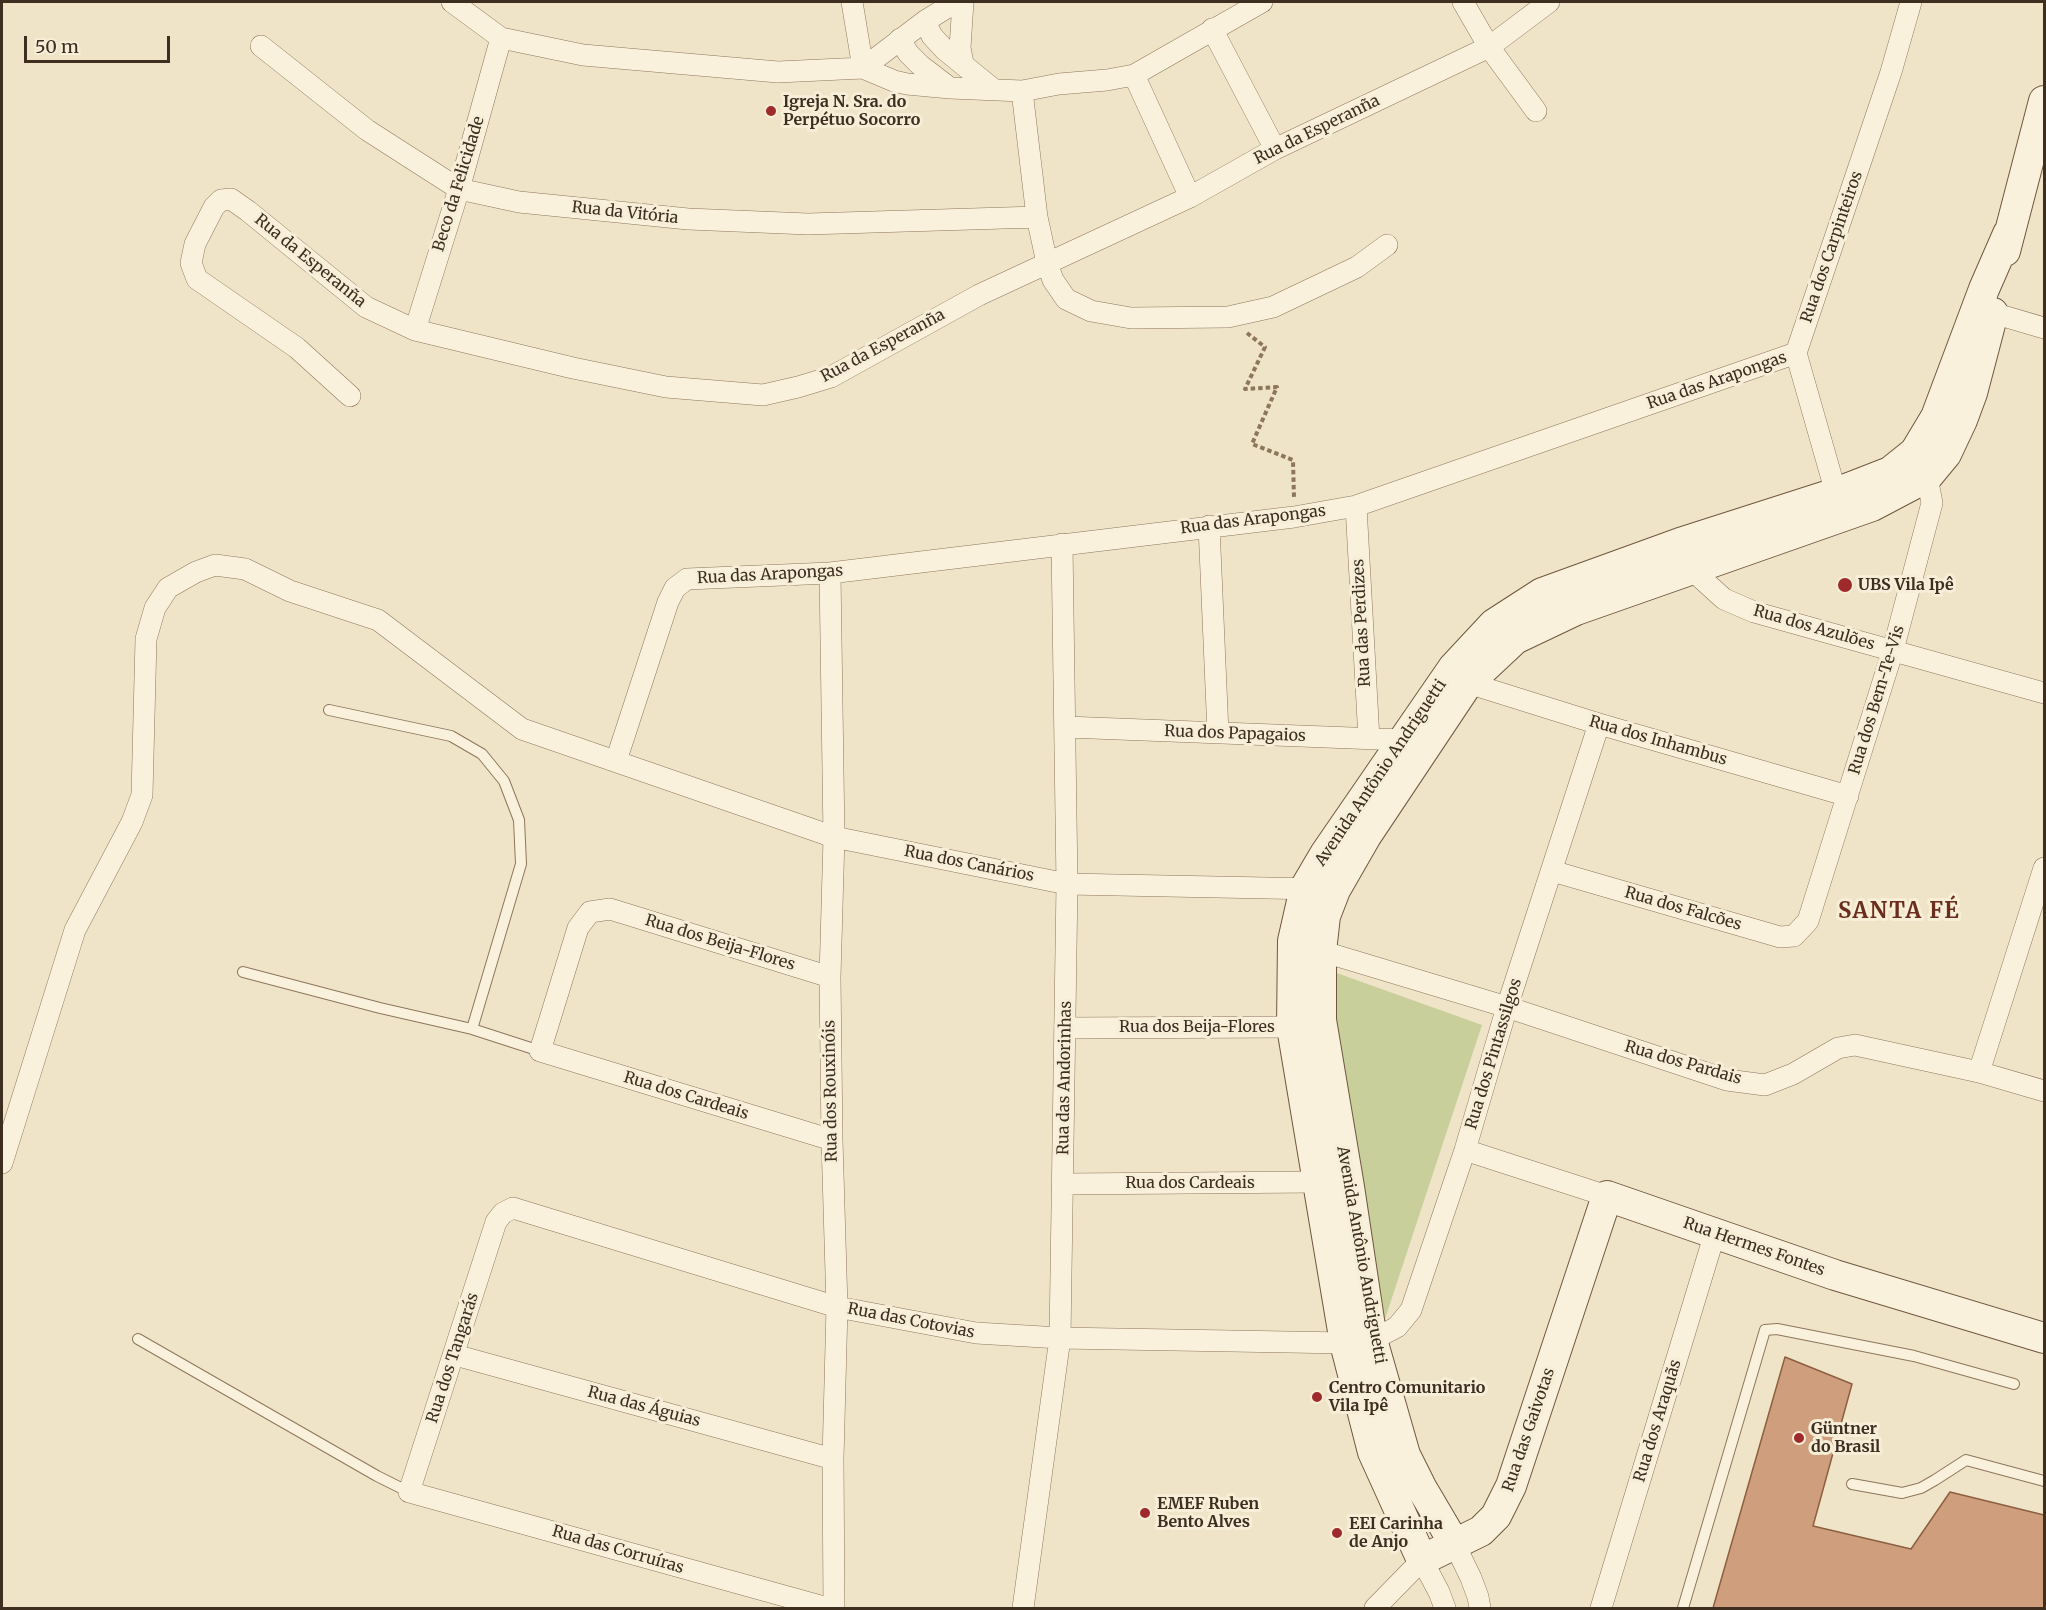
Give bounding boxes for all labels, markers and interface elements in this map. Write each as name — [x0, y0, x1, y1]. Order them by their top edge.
scale bar — [27, 24, 172, 62]
text: 50 m — [35, 35, 79, 58]
street label: Rua da Esperanña — [1251, 91, 1383, 169]
place label: Igreja N. Sra. do Perpétuo Socorro — [783, 92, 920, 130]
marker: Igreja N. Sra. do Perpétuo Socorro — [764, 104, 778, 118]
street label: Beco da Felicidade — [429, 114, 489, 254]
street label: Rua dos Carpinteiros — [1797, 169, 1867, 325]
street label: Rua da Vitória — [571, 198, 679, 228]
street label: Rua da Esperanña — [250, 210, 370, 312]
street label: Rua da Esperanña — [818, 305, 948, 387]
street label: Rua das Arapongas — [1645, 348, 1789, 414]
street label: Rua das Arapongas — [1179, 502, 1327, 538]
street label: Rua das Perdizes — [1349, 558, 1375, 688]
street label: Rua das Arapongas — [696, 562, 844, 588]
place label: UBS Vila Ipê — [1858, 575, 1954, 595]
marker: UBS Vila Ipê — [1836, 576, 1854, 594]
street label: Rua dos Azulões — [1751, 602, 1877, 654]
street label: Rua dos Bem-Te-Vis — [1845, 623, 1909, 777]
street label: Avenida Antônio Andriguetti — [1311, 676, 1451, 870]
street label: Rua dos Inhambus — [1587, 712, 1729, 770]
street label: Rua dos Papagaios — [1164, 722, 1306, 746]
street label: Rua dos Canários — [902, 842, 1036, 886]
street label: Rua dos Falcões — [1622, 883, 1744, 935]
district label: SANTA FÉ — [1838, 899, 1960, 925]
street label: Rua dos Beija-Flores — [643, 911, 797, 975]
street label: Rua dos Pintassilgos — [1462, 976, 1526, 1132]
street label: Rua das Andorinhas — [1054, 1001, 1076, 1155]
street label: Rua dos Beija-Flores — [1119, 1017, 1275, 1037]
street label: Rua dos Rouxinóis — [820, 1020, 842, 1162]
street label: Rua dos Pardais — [1622, 1037, 1744, 1089]
street label: Rua dos Cardeais — [621, 1068, 751, 1124]
street label: Avenida Antônio Andriguetti — [1332, 1145, 1390, 1365]
street label: Rua dos Cardeais — [1125, 1173, 1255, 1193]
street label: Rua Hermes Fontes — [1681, 1214, 1827, 1280]
street label: Rua dos Tangarás — [423, 1291, 483, 1425]
street label: Rua das Cotovias — [846, 1299, 976, 1343]
street label: Rua dos Araquãs — [1630, 1357, 1686, 1485]
street label: Rua das Gaivotas — [1499, 1366, 1559, 1494]
place label: Centro Comunitario Vila Ipê — [1329, 1378, 1485, 1416]
street label: Rua das Águias — [586, 1383, 702, 1431]
marker: Centro Comunitario Vila Ipê — [1310, 1390, 1324, 1404]
place label: Güntner do Brasil — [1811, 1419, 1880, 1457]
marker: Güntner do Brasil — [1792, 1431, 1806, 1445]
place label: EMEF Ruben Bento Alves — [1157, 1494, 1259, 1532]
marker: EMEF Ruben Bento Alves — [1138, 1506, 1152, 1520]
place label: EEI Carinha de Anjo — [1349, 1514, 1443, 1552]
street label: Rua das Corruíras — [550, 1522, 686, 1578]
marker: EEI Carinha de Anjo — [1330, 1526, 1344, 1540]

